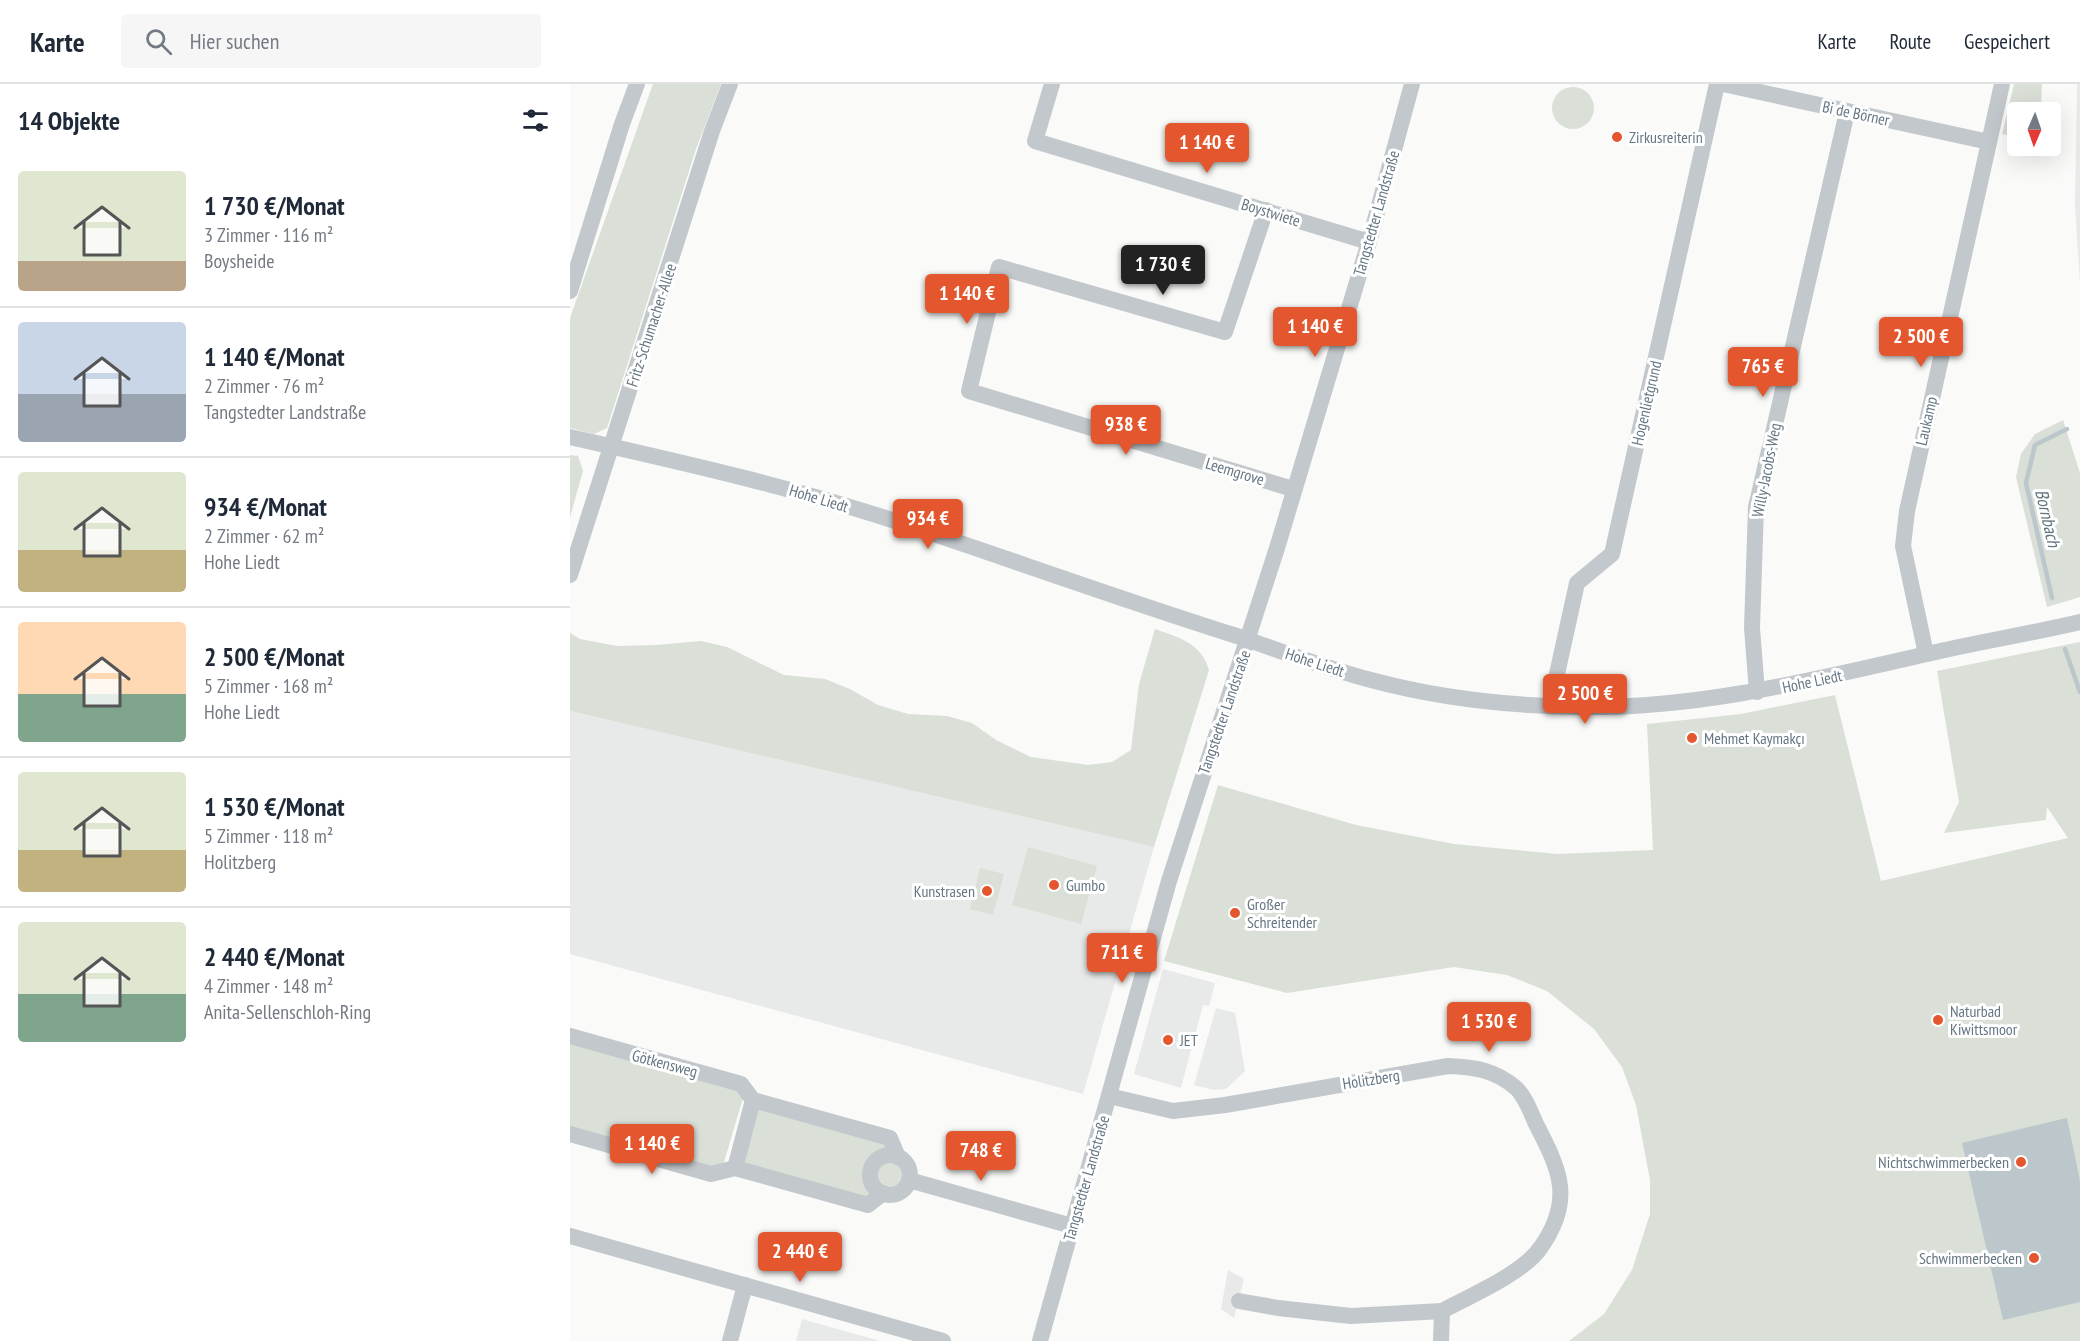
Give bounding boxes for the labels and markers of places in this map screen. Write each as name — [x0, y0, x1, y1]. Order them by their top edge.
pin: 1 140 € — [1152, 123, 1262, 174]
place label: Zirkusreiterin — [1629, 127, 1703, 147]
marker: Zirkusreiterin — [1610, 130, 1624, 144]
pin: 1 730 € — [1108, 245, 1218, 296]
pin: 1 140 € — [912, 274, 1022, 325]
pin: 1 140 € — [1260, 307, 1370, 358]
pin: 2 500 € — [1866, 317, 1976, 368]
pin: 765 € — [1721, 347, 1805, 398]
pin: 938 € — [1084, 405, 1168, 456]
pin: 934 € — [886, 499, 970, 550]
pin: 2 500 € — [1530, 674, 1640, 725]
place label: Mehmet Kaymakçı — [1704, 728, 1805, 748]
marker: Mehmet Kaymakçı — [1685, 731, 1699, 745]
place label: Gumbo — [1066, 875, 1105, 895]
marker: Gumbo — [1047, 878, 1061, 892]
place label: Kunstrasen — [914, 881, 975, 901]
marker: Kunstrasen — [980, 884, 994, 898]
place label: Großer Schreitender — [1247, 894, 1317, 932]
marker: Großer Schreitender — [1228, 906, 1242, 920]
pin: 711 € — [1080, 933, 1164, 984]
place label: Naturbad Kiwittsmoor — [1950, 1001, 2018, 1039]
pin: 1 530 € — [1434, 1002, 1544, 1053]
marker: Naturbad Kiwittsmoor — [1931, 1013, 1945, 1027]
place label: JET — [1179, 1030, 1198, 1050]
marker: JET — [1161, 1033, 1175, 1047]
pin: 1 140 € — [597, 1124, 707, 1175]
pin: 748 € — [939, 1131, 1023, 1182]
place label: Nichtschwimmerbecken — [1878, 1152, 2009, 1172]
marker: Nichtschwimmerbecken — [2014, 1155, 2028, 1169]
pin: 2 440 € — [745, 1232, 855, 1283]
place label: Schwimmerbecken — [1919, 1248, 2022, 1268]
marker: Schwimmerbecken — [2027, 1251, 2041, 1265]

